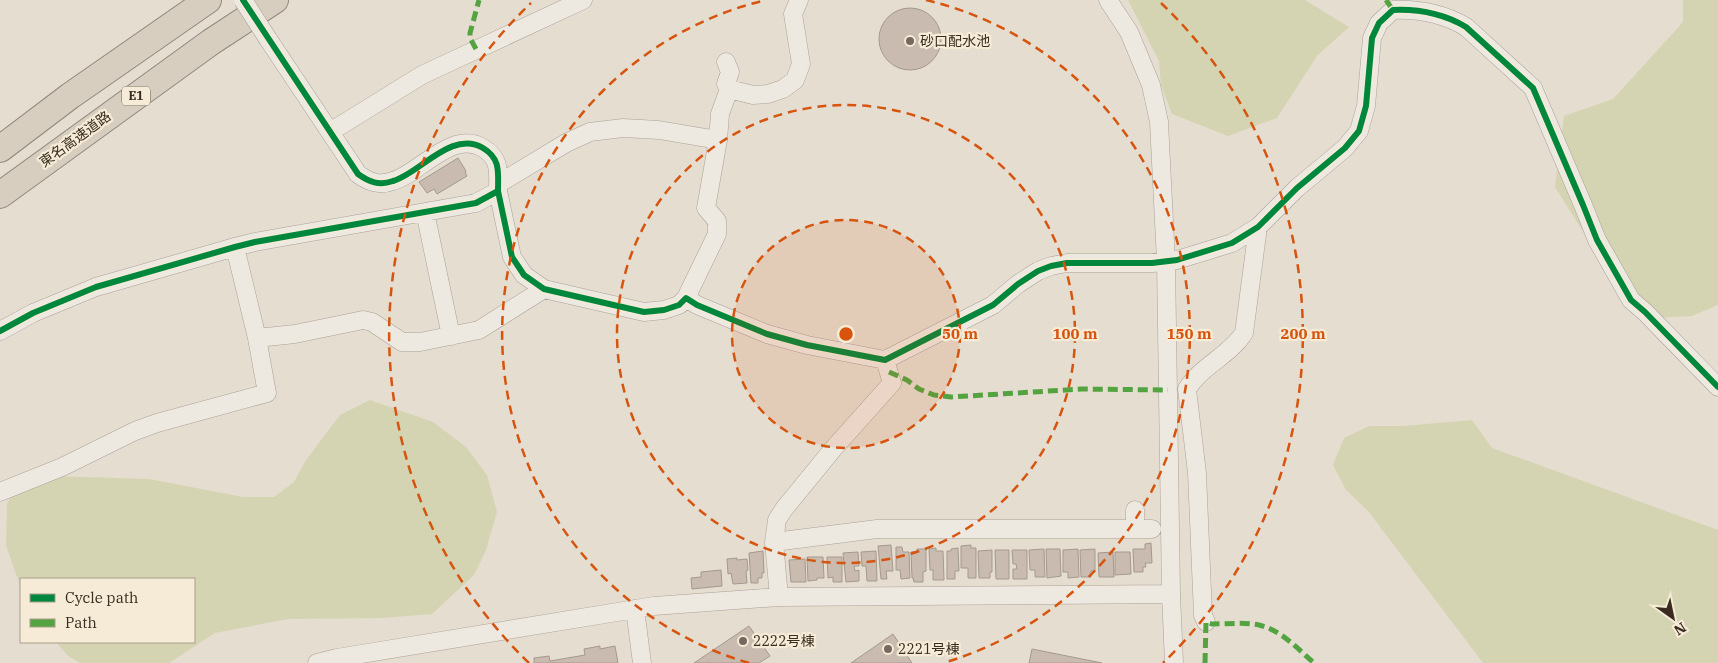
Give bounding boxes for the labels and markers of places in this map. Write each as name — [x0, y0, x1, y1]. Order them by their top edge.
place label: 砂口配水池 — [920, 32, 990, 50]
marker: 砂口配水池 — [904, 35, 916, 47]
centre of rings — [837, 325, 855, 343]
place label: 2222号棟 — [753, 632, 815, 650]
marker: 2222号棟 — [737, 635, 749, 647]
place label: 2221号棟 — [898, 640, 960, 658]
marker: 2221号棟 — [882, 643, 894, 655]

